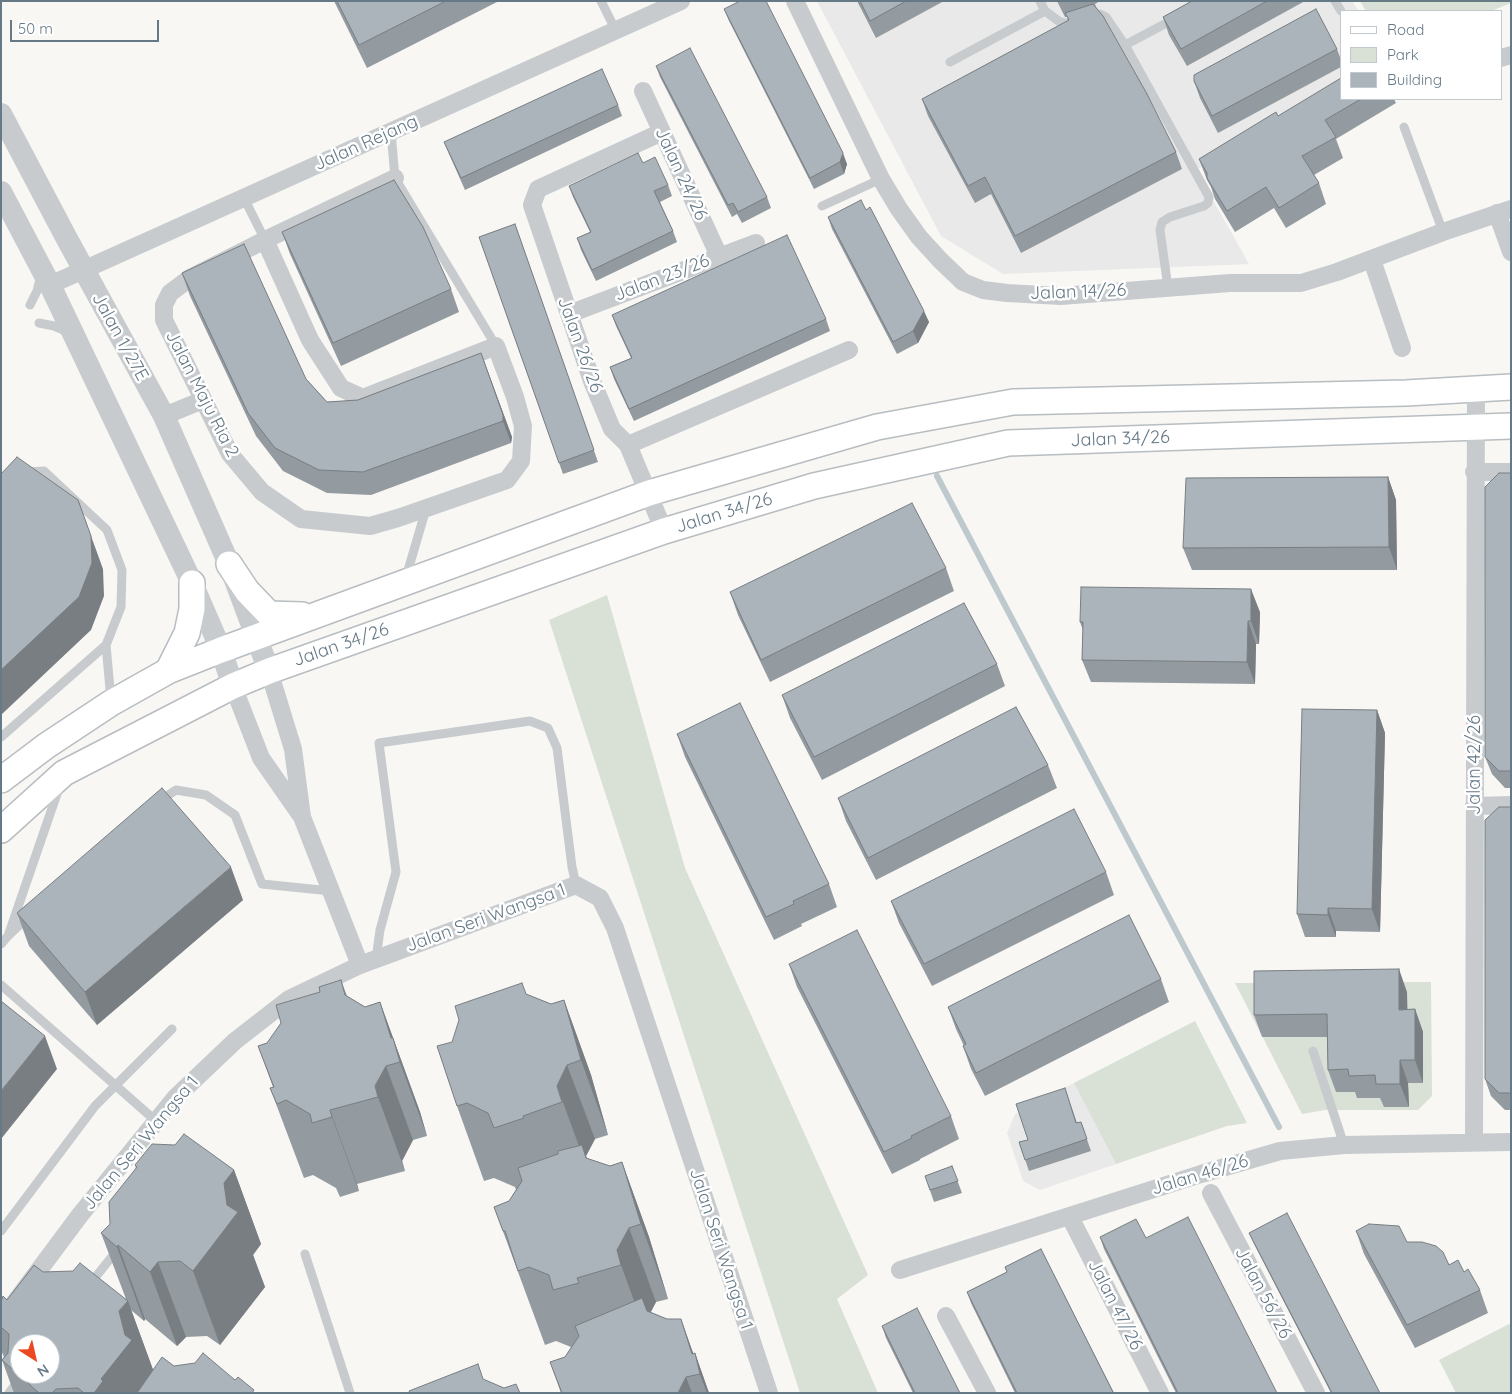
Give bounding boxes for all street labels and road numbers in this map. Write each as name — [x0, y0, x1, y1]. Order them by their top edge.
street label: Jalan Rejang — [311, 111, 421, 175]
street label: Jalan 24/26 — [650, 124, 712, 224]
street label: Jalan 23/26 — [611, 250, 713, 306]
street label: Jalan 14/26 — [1029, 280, 1127, 304]
street label: Jalan 1/27E — [87, 289, 153, 385]
street label: Jalan 26/26 — [553, 294, 607, 396]
street label: Jalan Maju Ria 2 — [161, 327, 243, 461]
street label: Jalan 34/26 — [1070, 426, 1170, 452]
street label: Jalan 34/26 — [673, 488, 775, 538]
street label: Jalan 34/26 — [290, 619, 392, 671]
street label: Jalan 42/26 — [1464, 715, 1486, 815]
street label: Jalan Seri Wangsa 1 — [403, 879, 569, 957]
street label: Jalan Seri Wangsa 1 — [79, 1072, 203, 1214]
street label: Jalan 46/26 — [1149, 1150, 1251, 1200]
street label: Jalan Seri Wangsa 1 — [685, 1166, 757, 1332]
street label: Jalan 56/26 — [1230, 1244, 1296, 1342]
street label: Jalan 47/26 — [1083, 1256, 1147, 1354]

